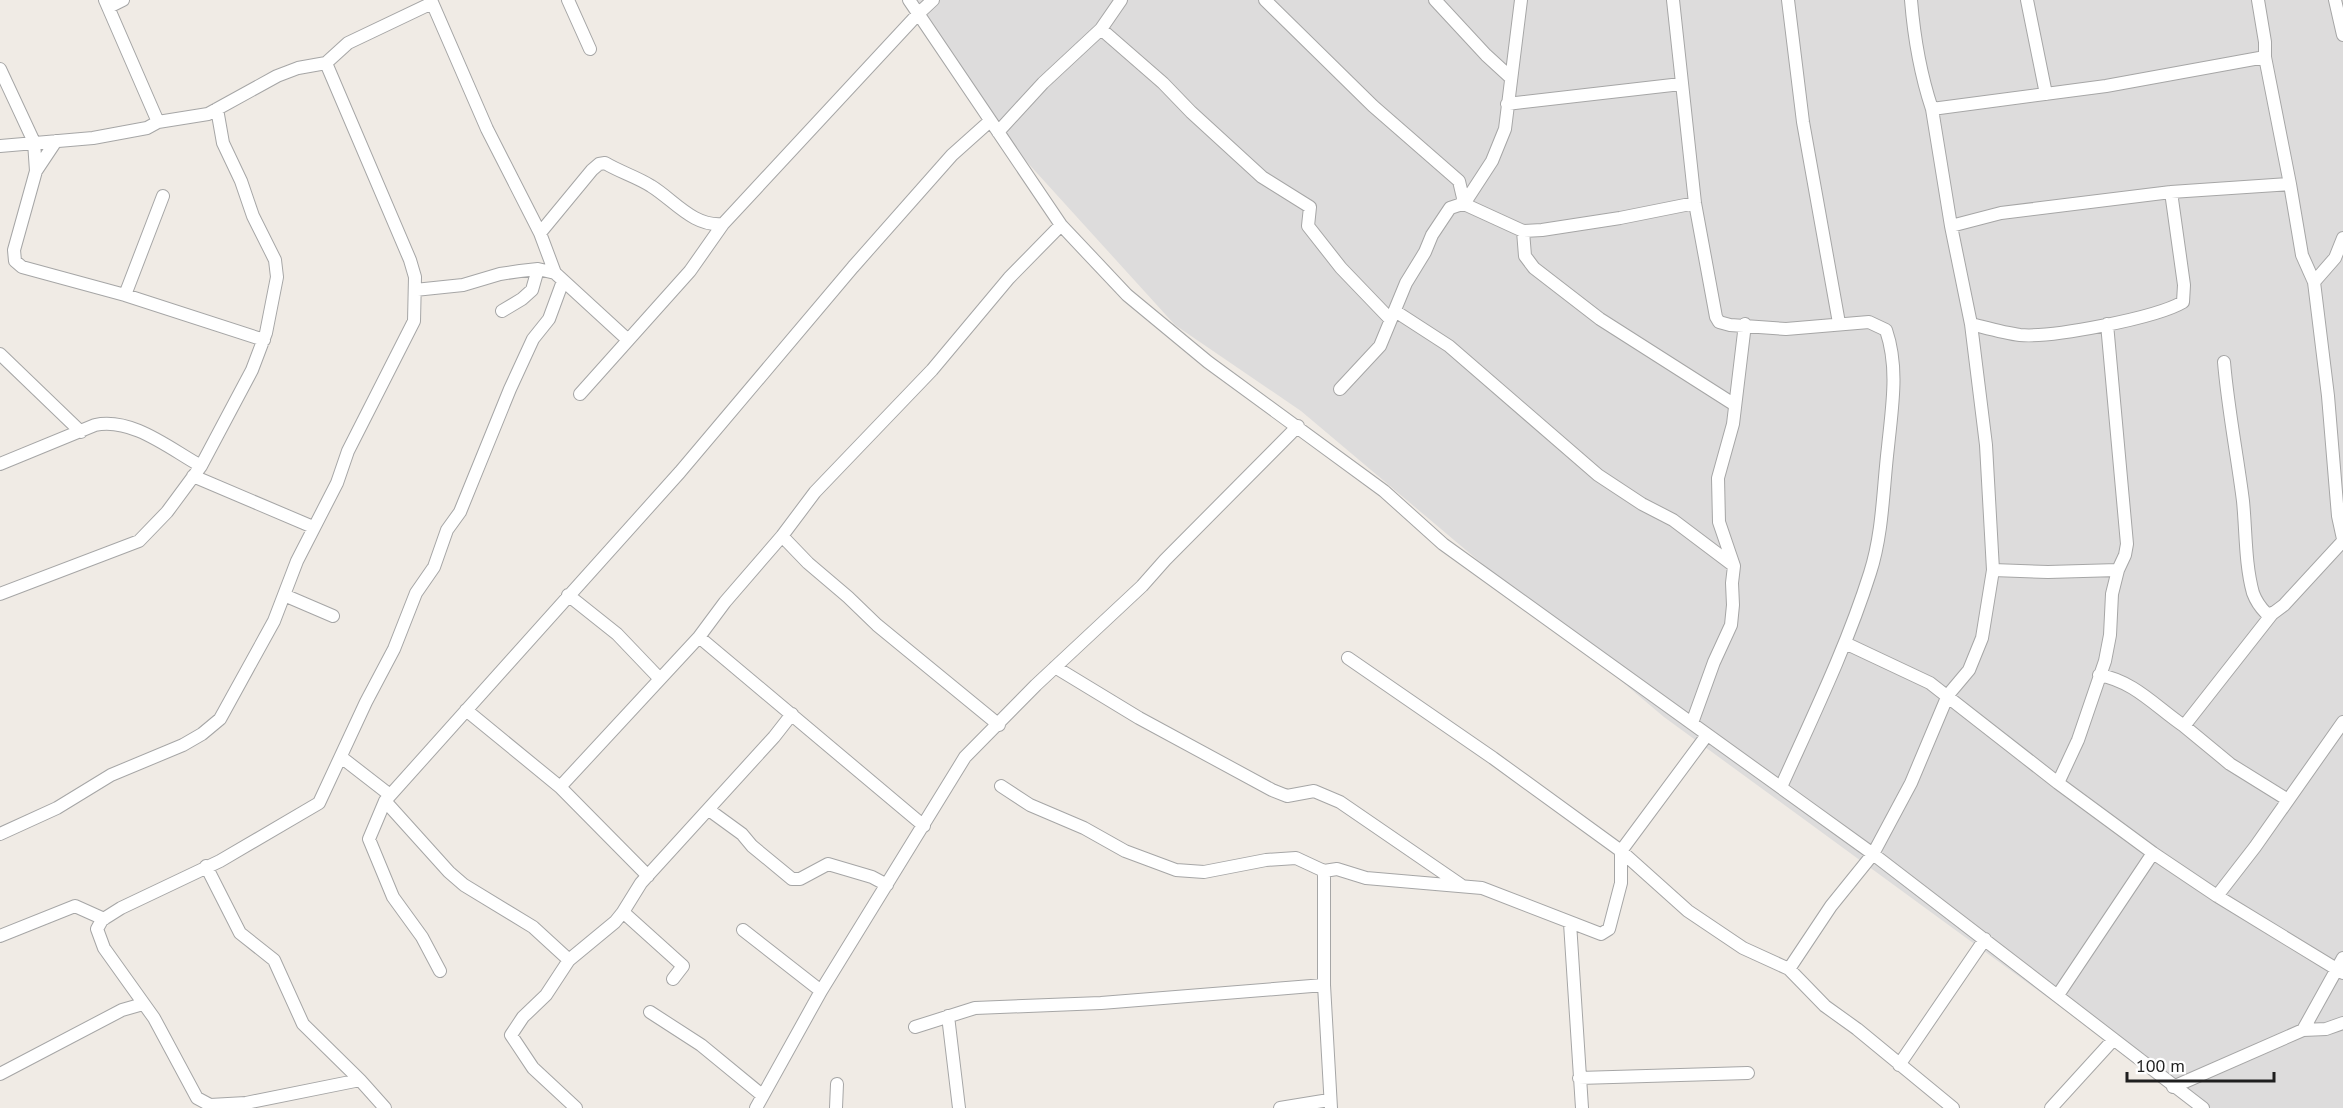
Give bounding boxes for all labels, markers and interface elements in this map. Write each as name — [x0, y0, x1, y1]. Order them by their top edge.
scale bar — [2127, 1045, 2274, 1083]
text: 100 m — [2136, 1054, 2185, 1077]

